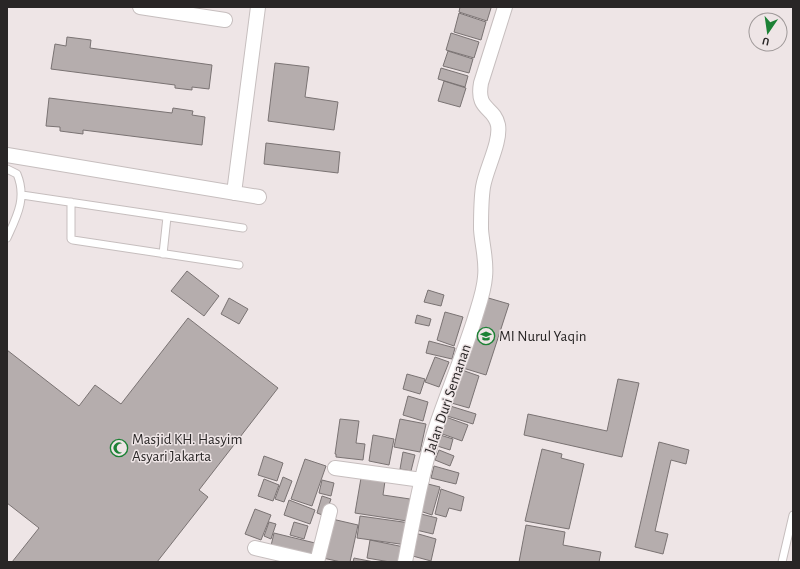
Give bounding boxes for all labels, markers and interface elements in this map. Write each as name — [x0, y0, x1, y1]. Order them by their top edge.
north arrow — [748, 12, 788, 52]
text: U — [761, 35, 771, 47]
school or university icon: MI Nurul Yaqin — [476, 326, 496, 346]
place label: MI Nurul Yaqin — [499, 329, 587, 344]
street label: Jalan Duri Semanan — [422, 342, 474, 456]
place label: Masjid KH. Hasyim Asyari Jakarta — [132, 432, 242, 464]
mosque icon: Masjid KH. Hasyim Asyari Jakarta — [109, 438, 129, 458]

